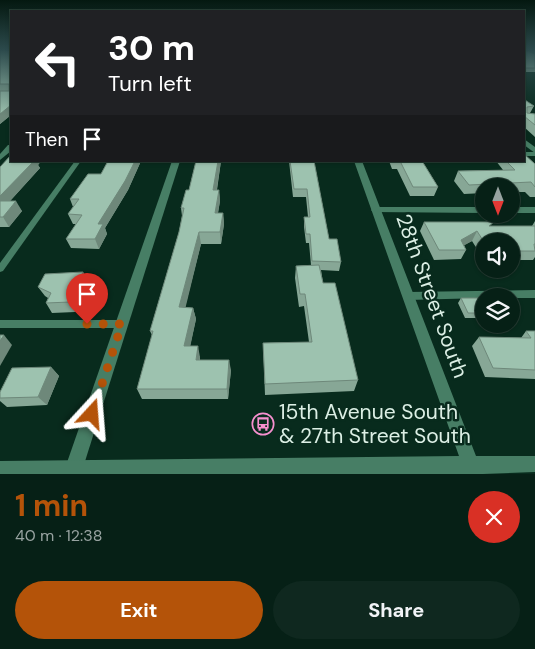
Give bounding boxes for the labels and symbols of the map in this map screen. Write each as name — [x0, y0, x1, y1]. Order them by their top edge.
north arrow — [475, 178, 520, 222]
street label: 28th Street South — [389, 210, 475, 382]
pin — [66, 273, 108, 324]
position arrow — [65, 387, 117, 439]
place label: 15th Avenue South & 27th Street South — [279, 398, 471, 450]
bus stop icon: 15th Avenue South & 27th Street South — [251, 412, 275, 436]

